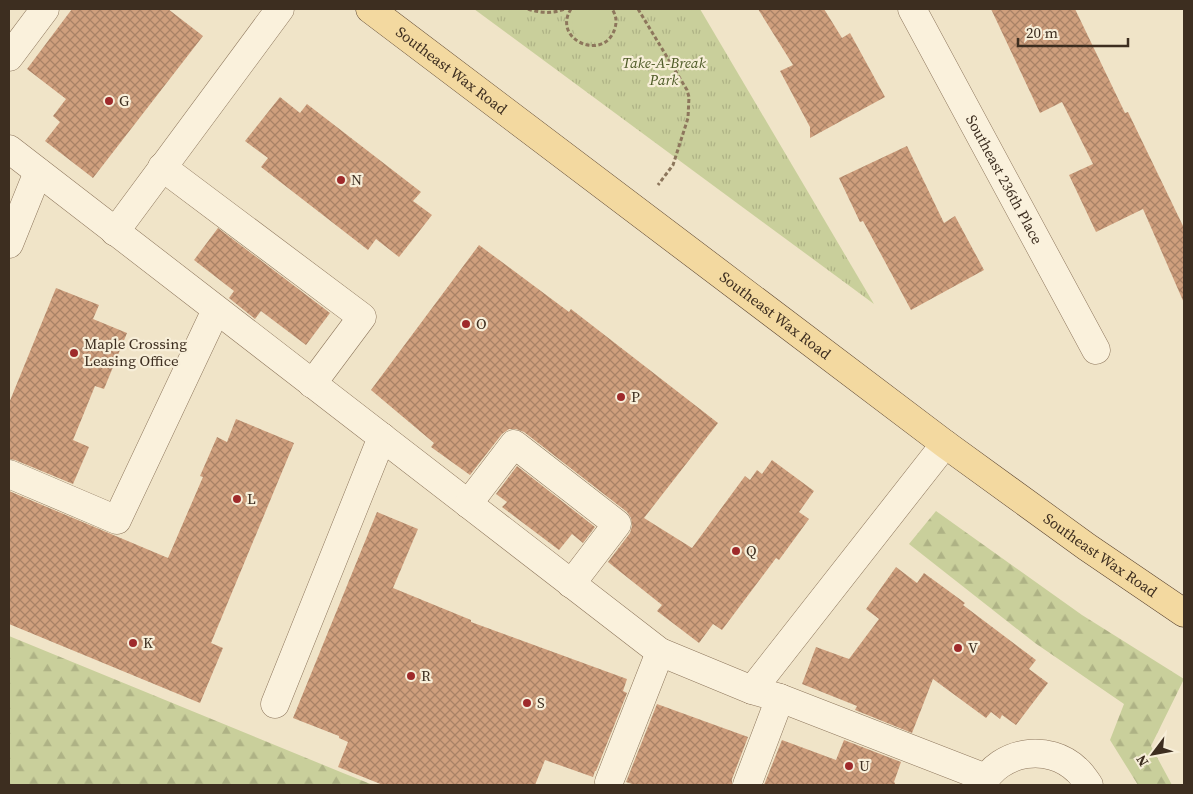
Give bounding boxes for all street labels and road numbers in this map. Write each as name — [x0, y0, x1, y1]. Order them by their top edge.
street label: Southeast Wax Road — [392, 21, 512, 119]
street label: Southeast 236th Place — [961, 111, 1048, 248]
street label: Southeast Wax Road — [715, 266, 836, 364]
street label: Southeast Wax Road — [1039, 508, 1162, 602]

